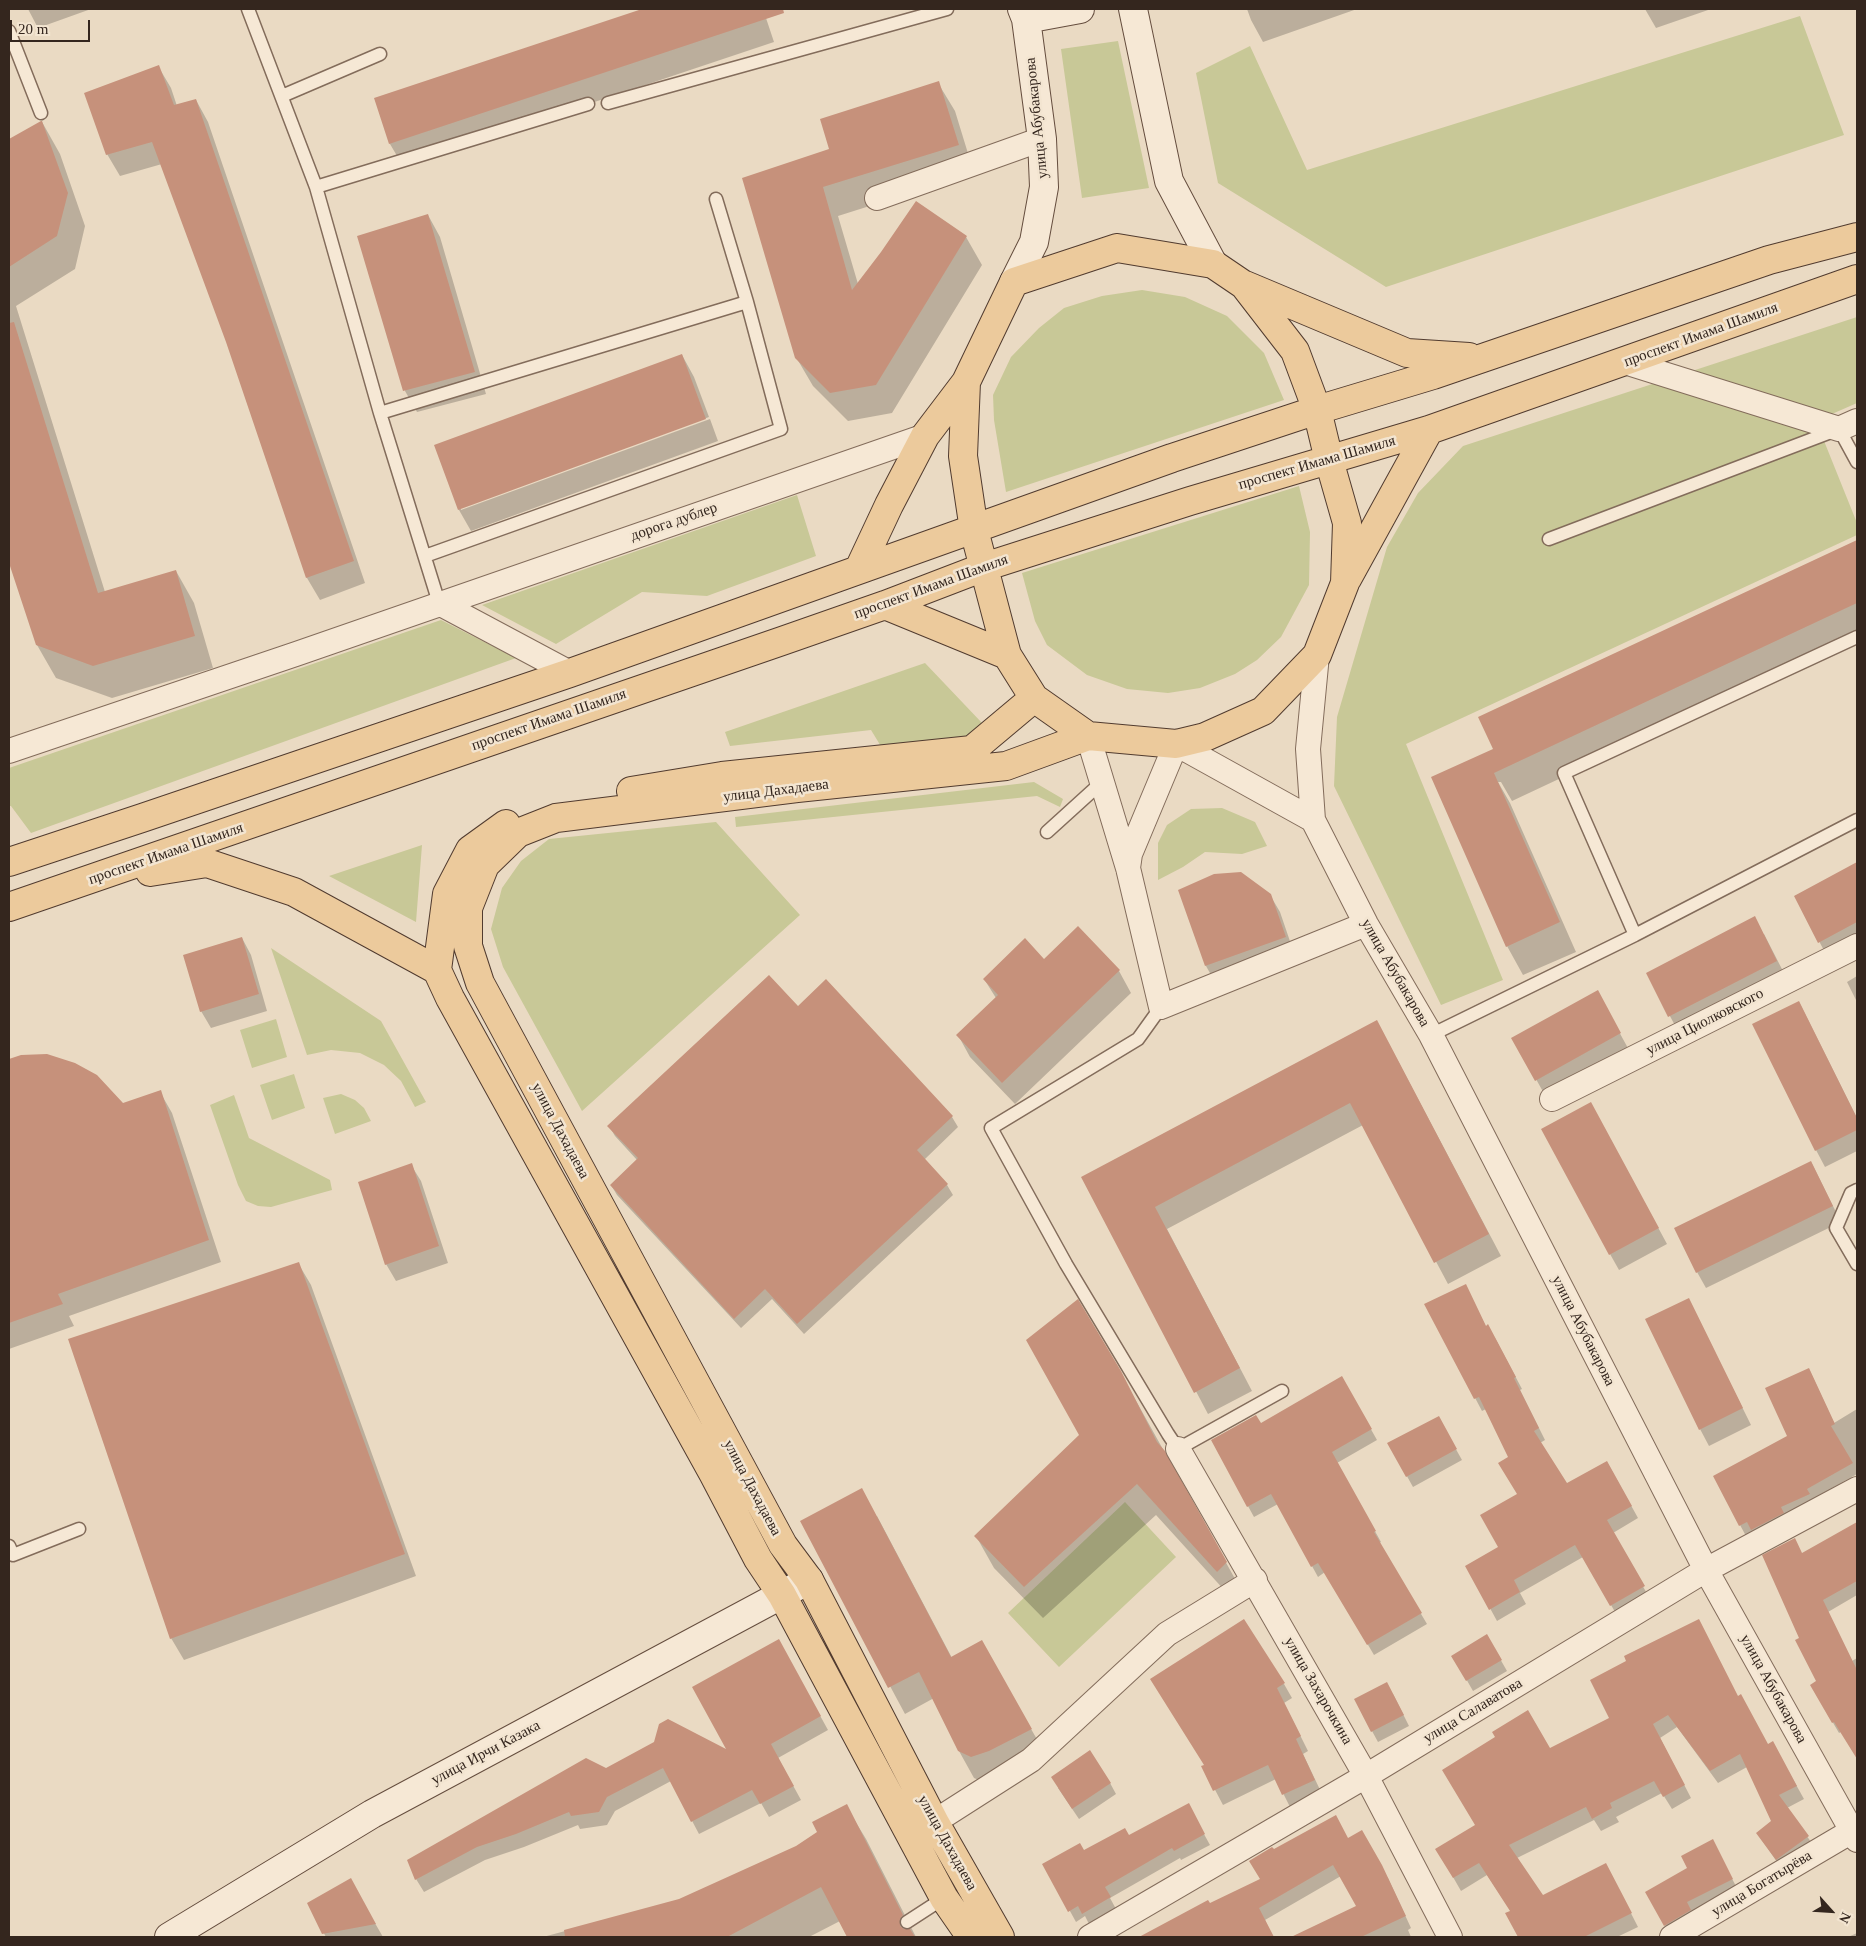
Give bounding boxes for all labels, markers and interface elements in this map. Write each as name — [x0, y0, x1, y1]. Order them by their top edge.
scale bar — [12, 10, 92, 42]
text: 20 m — [18, 21, 48, 37]
street label: улица Абубакарова — [1022, 57, 1052, 179]
street label: проспект Имама Шамиля — [1622, 299, 1780, 371]
street label: проспект Имама Шамиля — [1236, 432, 1398, 494]
street label: дорога дублер — [628, 499, 720, 545]
street label: проспект Имама Шамиля — [852, 551, 1010, 623]
street label: проспект Имама Шамиля — [469, 685, 629, 755]
street label: улица Дахадаева — [722, 776, 830, 806]
street label: проспект Имама Шамиля — [86, 819, 246, 889]
street label: улица Абубакарова — [1357, 916, 1433, 1030]
street label: улица Циолковского — [1643, 985, 1767, 1059]
street label: улица Дахадаева — [527, 1080, 593, 1182]
street label: улица Абубакарова — [1547, 1273, 1619, 1389]
street label: улица Дахадаева — [719, 1437, 785, 1539]
street label: улица Абубакарова — [1736, 1631, 1810, 1747]
street label: улица Захарочкина — [1280, 1634, 1356, 1748]
street label: улица Салаватова — [1420, 1674, 1526, 1748]
street label: улица Ирчи Казака — [428, 1717, 544, 1789]
street label: улица Дахадаева — [913, 1792, 981, 1894]
street label: улица Богатырёва — [1709, 1847, 1815, 1921]
north arrow — [1806, 1886, 1856, 1936]
text: N — [1836, 1910, 1854, 1926]

